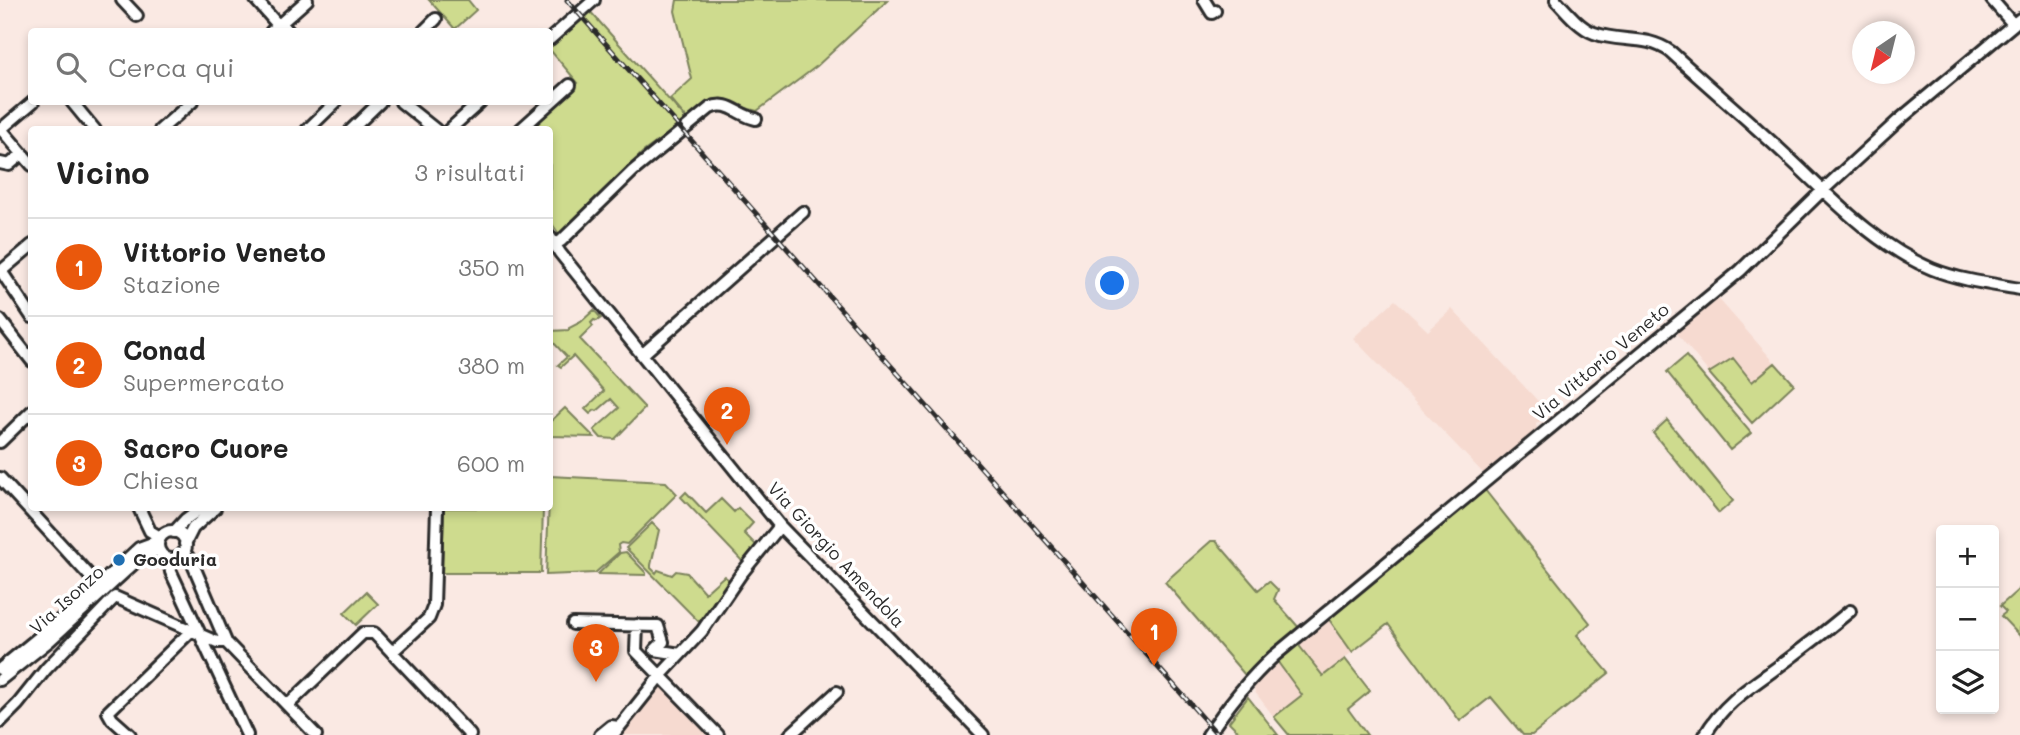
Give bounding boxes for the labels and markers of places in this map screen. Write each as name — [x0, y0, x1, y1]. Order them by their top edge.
pin: 2 — [704, 387, 750, 445]
place label: Gooduria — [133, 547, 217, 571]
marker: Gooduria — [111, 552, 127, 568]
pin: 1 — [1131, 608, 1177, 666]
pin: 3 — [573, 624, 619, 682]

